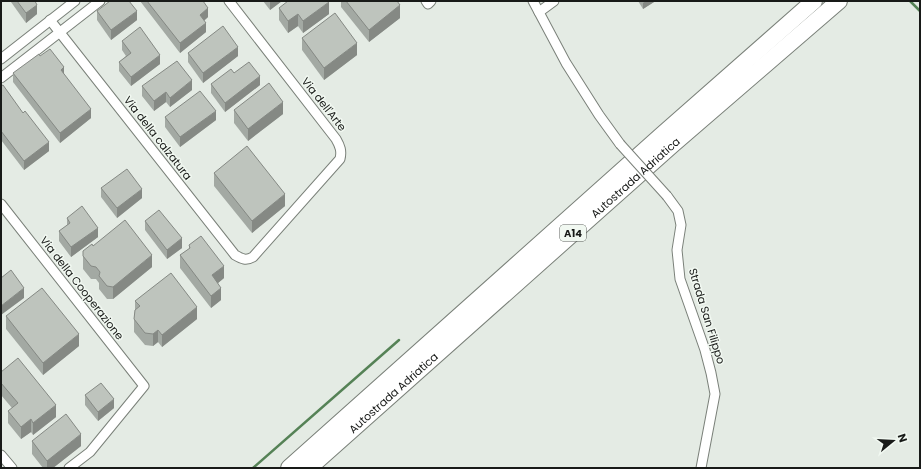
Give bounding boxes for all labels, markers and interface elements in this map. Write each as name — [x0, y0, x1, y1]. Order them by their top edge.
street label: Via dell'Arte — [298, 74, 350, 134]
street label: Via della calzatura — [120, 93, 196, 183]
street label: Autostrada Adriatica — [587, 133, 684, 222]
road number: A14 — [560, 225, 586, 241]
street label: Via della Cooperazione — [36, 233, 128, 343]
street label: Strada San Filippo — [685, 266, 729, 366]
street label: Autostrada Adriatica — [345, 349, 442, 437]
north arrow — [873, 421, 913, 461]
text: N — [894, 431, 911, 444]

